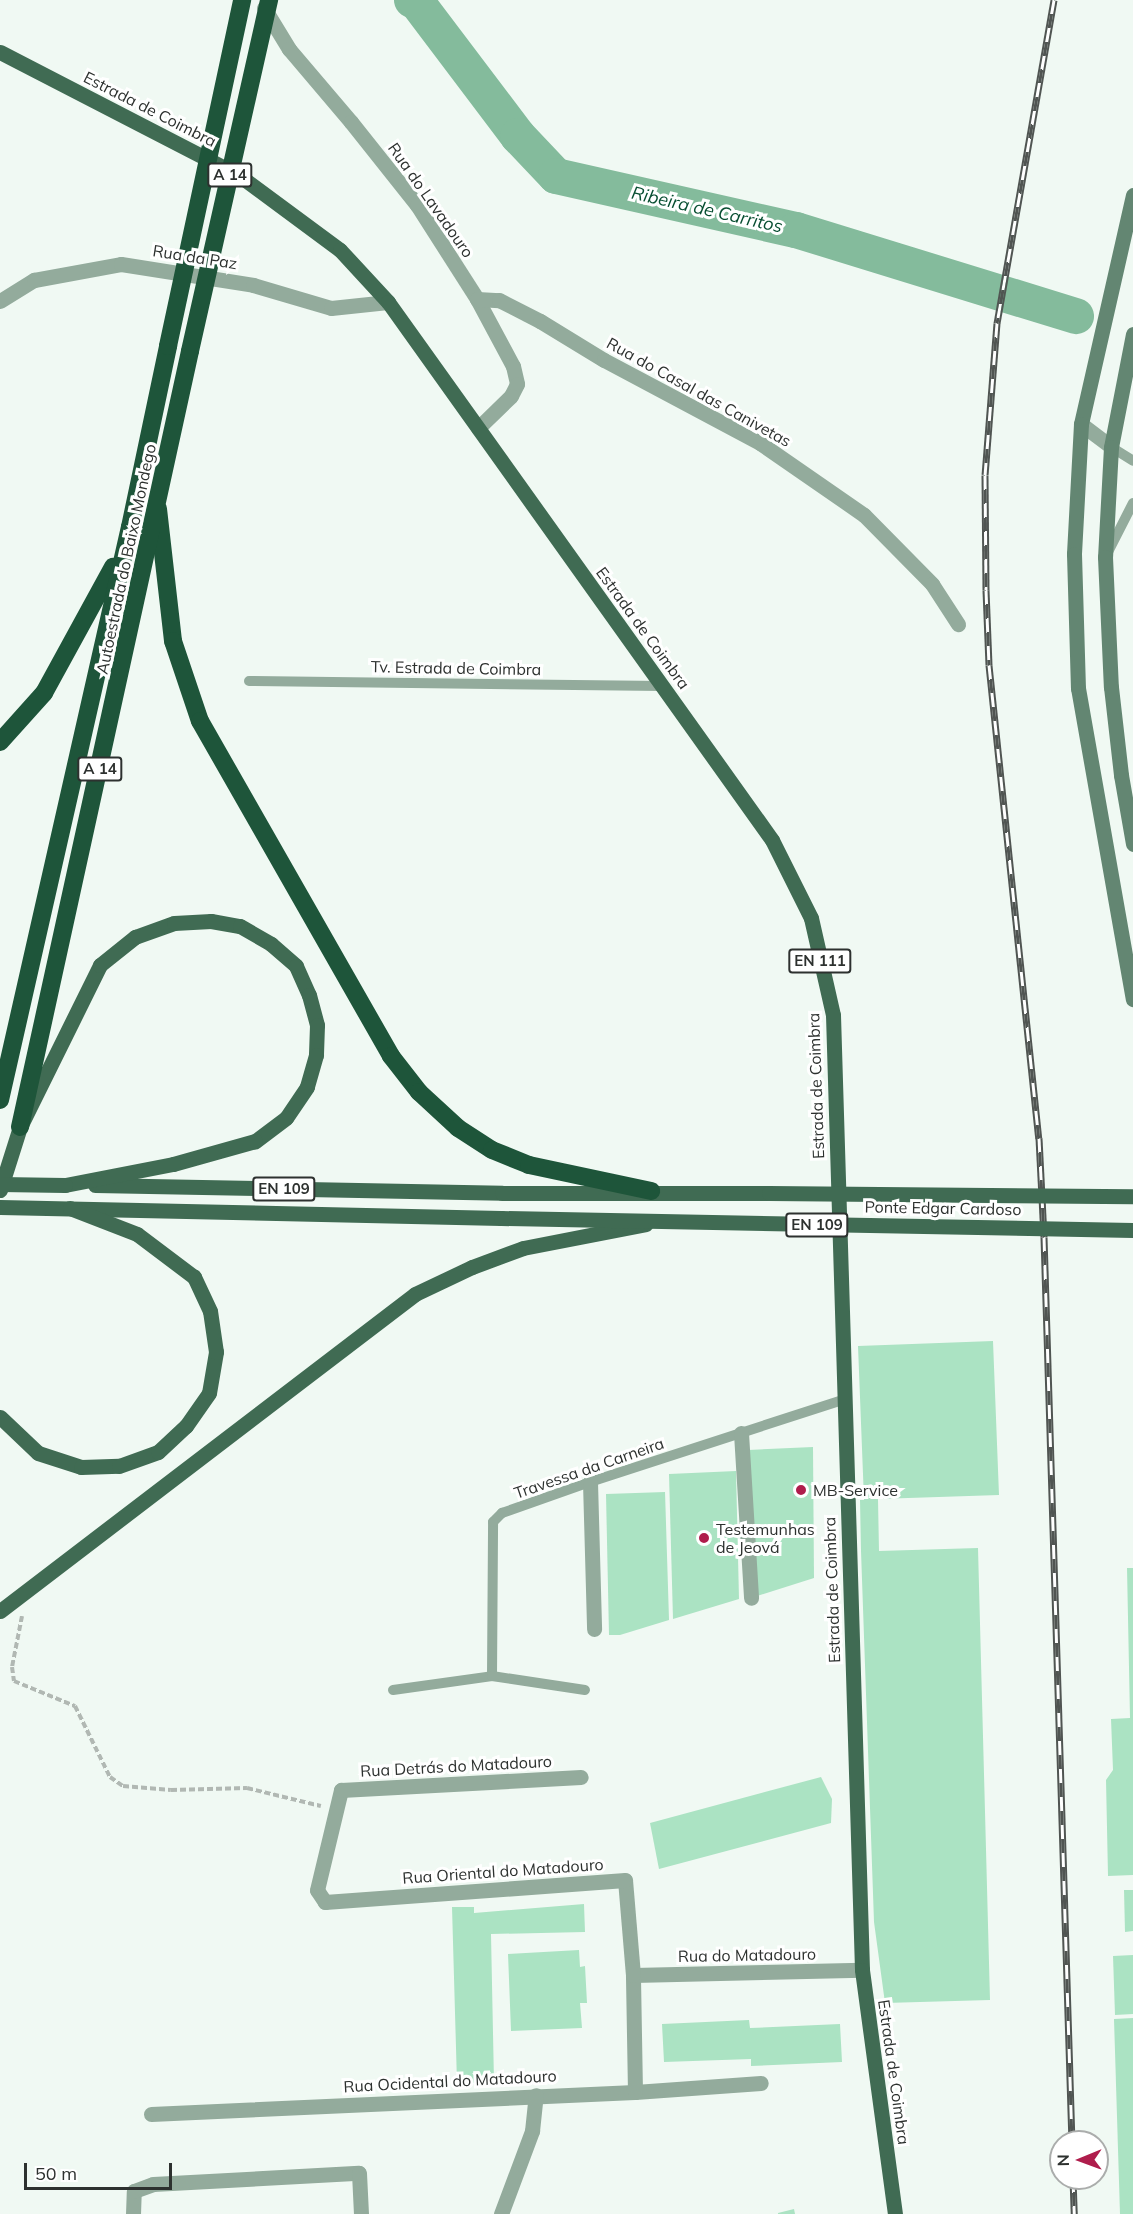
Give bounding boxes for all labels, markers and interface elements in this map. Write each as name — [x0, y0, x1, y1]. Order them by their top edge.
street label: Estrada de Coimbra — [80, 67, 220, 151]
street label: Rua do Lavadouro — [384, 139, 478, 261]
road number: A 14 — [206, 163, 254, 187]
water label: Ribeira de Carritos — [629, 182, 785, 238]
street label: Rua da Paz — [151, 241, 239, 273]
street label: Rua do Casal das Canivetas — [603, 333, 795, 451]
street label: Autoestrada do Baixo Mondego — [92, 442, 160, 676]
street label: Estrada de Coimbra — [592, 563, 694, 693]
street label: Tv. Estrada de Coimbra — [371, 657, 541, 679]
road number: A 14 — [76, 757, 124, 781]
road number: EN 111 — [787, 949, 853, 973]
street label: Estrada de Coimbra — [804, 1013, 828, 1159]
road number: EN 109 — [251, 1177, 317, 1201]
street label: Ponte Edgar Cardoso — [864, 1197, 1022, 1219]
road number: EN 109 — [784, 1213, 850, 1237]
street label: Travessa da Carneira — [512, 1433, 666, 1503]
place label: MB-Service — [813, 1480, 898, 1500]
marker: MB-Service — [794, 1483, 808, 1497]
street label: Estrada de Coimbra — [820, 1517, 844, 1663]
place label: Testemunhas de Jeová — [716, 1519, 815, 1557]
marker: Testemunhas de Jeová — [697, 1531, 711, 1545]
street label: Rua Detrás do Matadouro — [360, 1751, 552, 1781]
street label: Rua Oriental do Matadouro — [402, 1854, 604, 1888]
street label: Rua do Matadouro — [678, 1944, 816, 1966]
street label: Estrada de Coimbra — [874, 1998, 914, 2146]
street label: Rua Ocidental do Matadouro — [343, 2066, 557, 2096]
north arrow — [1049, 2130, 1109, 2190]
scale bar — [27, 2151, 176, 2189]
text: N — [1053, 2154, 1073, 2166]
text: 50 m — [35, 2162, 77, 2185]

